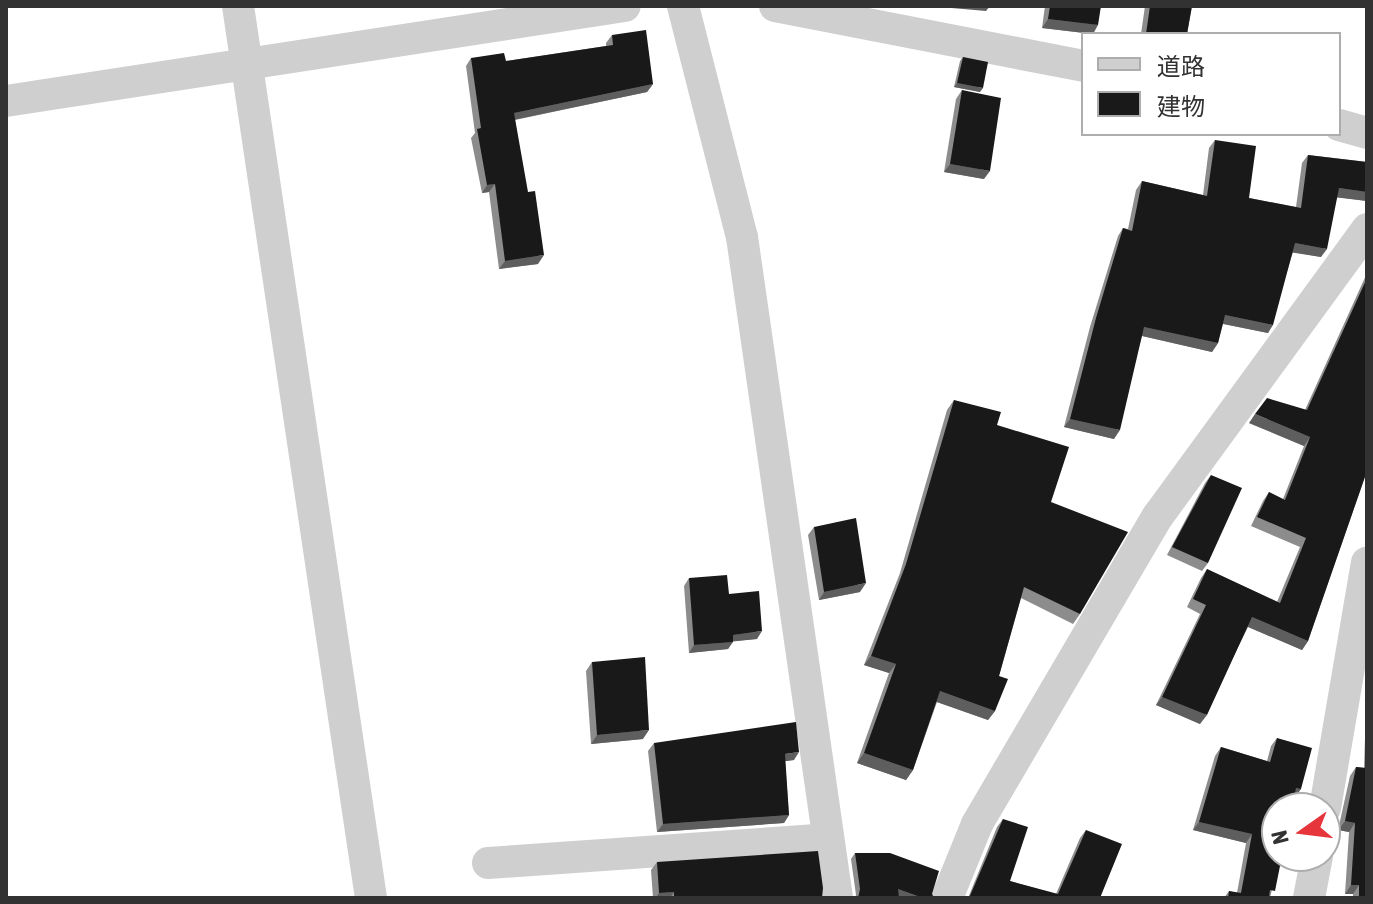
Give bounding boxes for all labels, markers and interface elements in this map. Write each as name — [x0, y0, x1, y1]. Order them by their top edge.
legend — [1081, 32, 1341, 136]
text: 道路 — [1157, 53, 1205, 80]
text: 建物 — [1157, 93, 1205, 120]
north arrow — [1261, 792, 1341, 872]
text: N — [1265, 828, 1294, 847]

